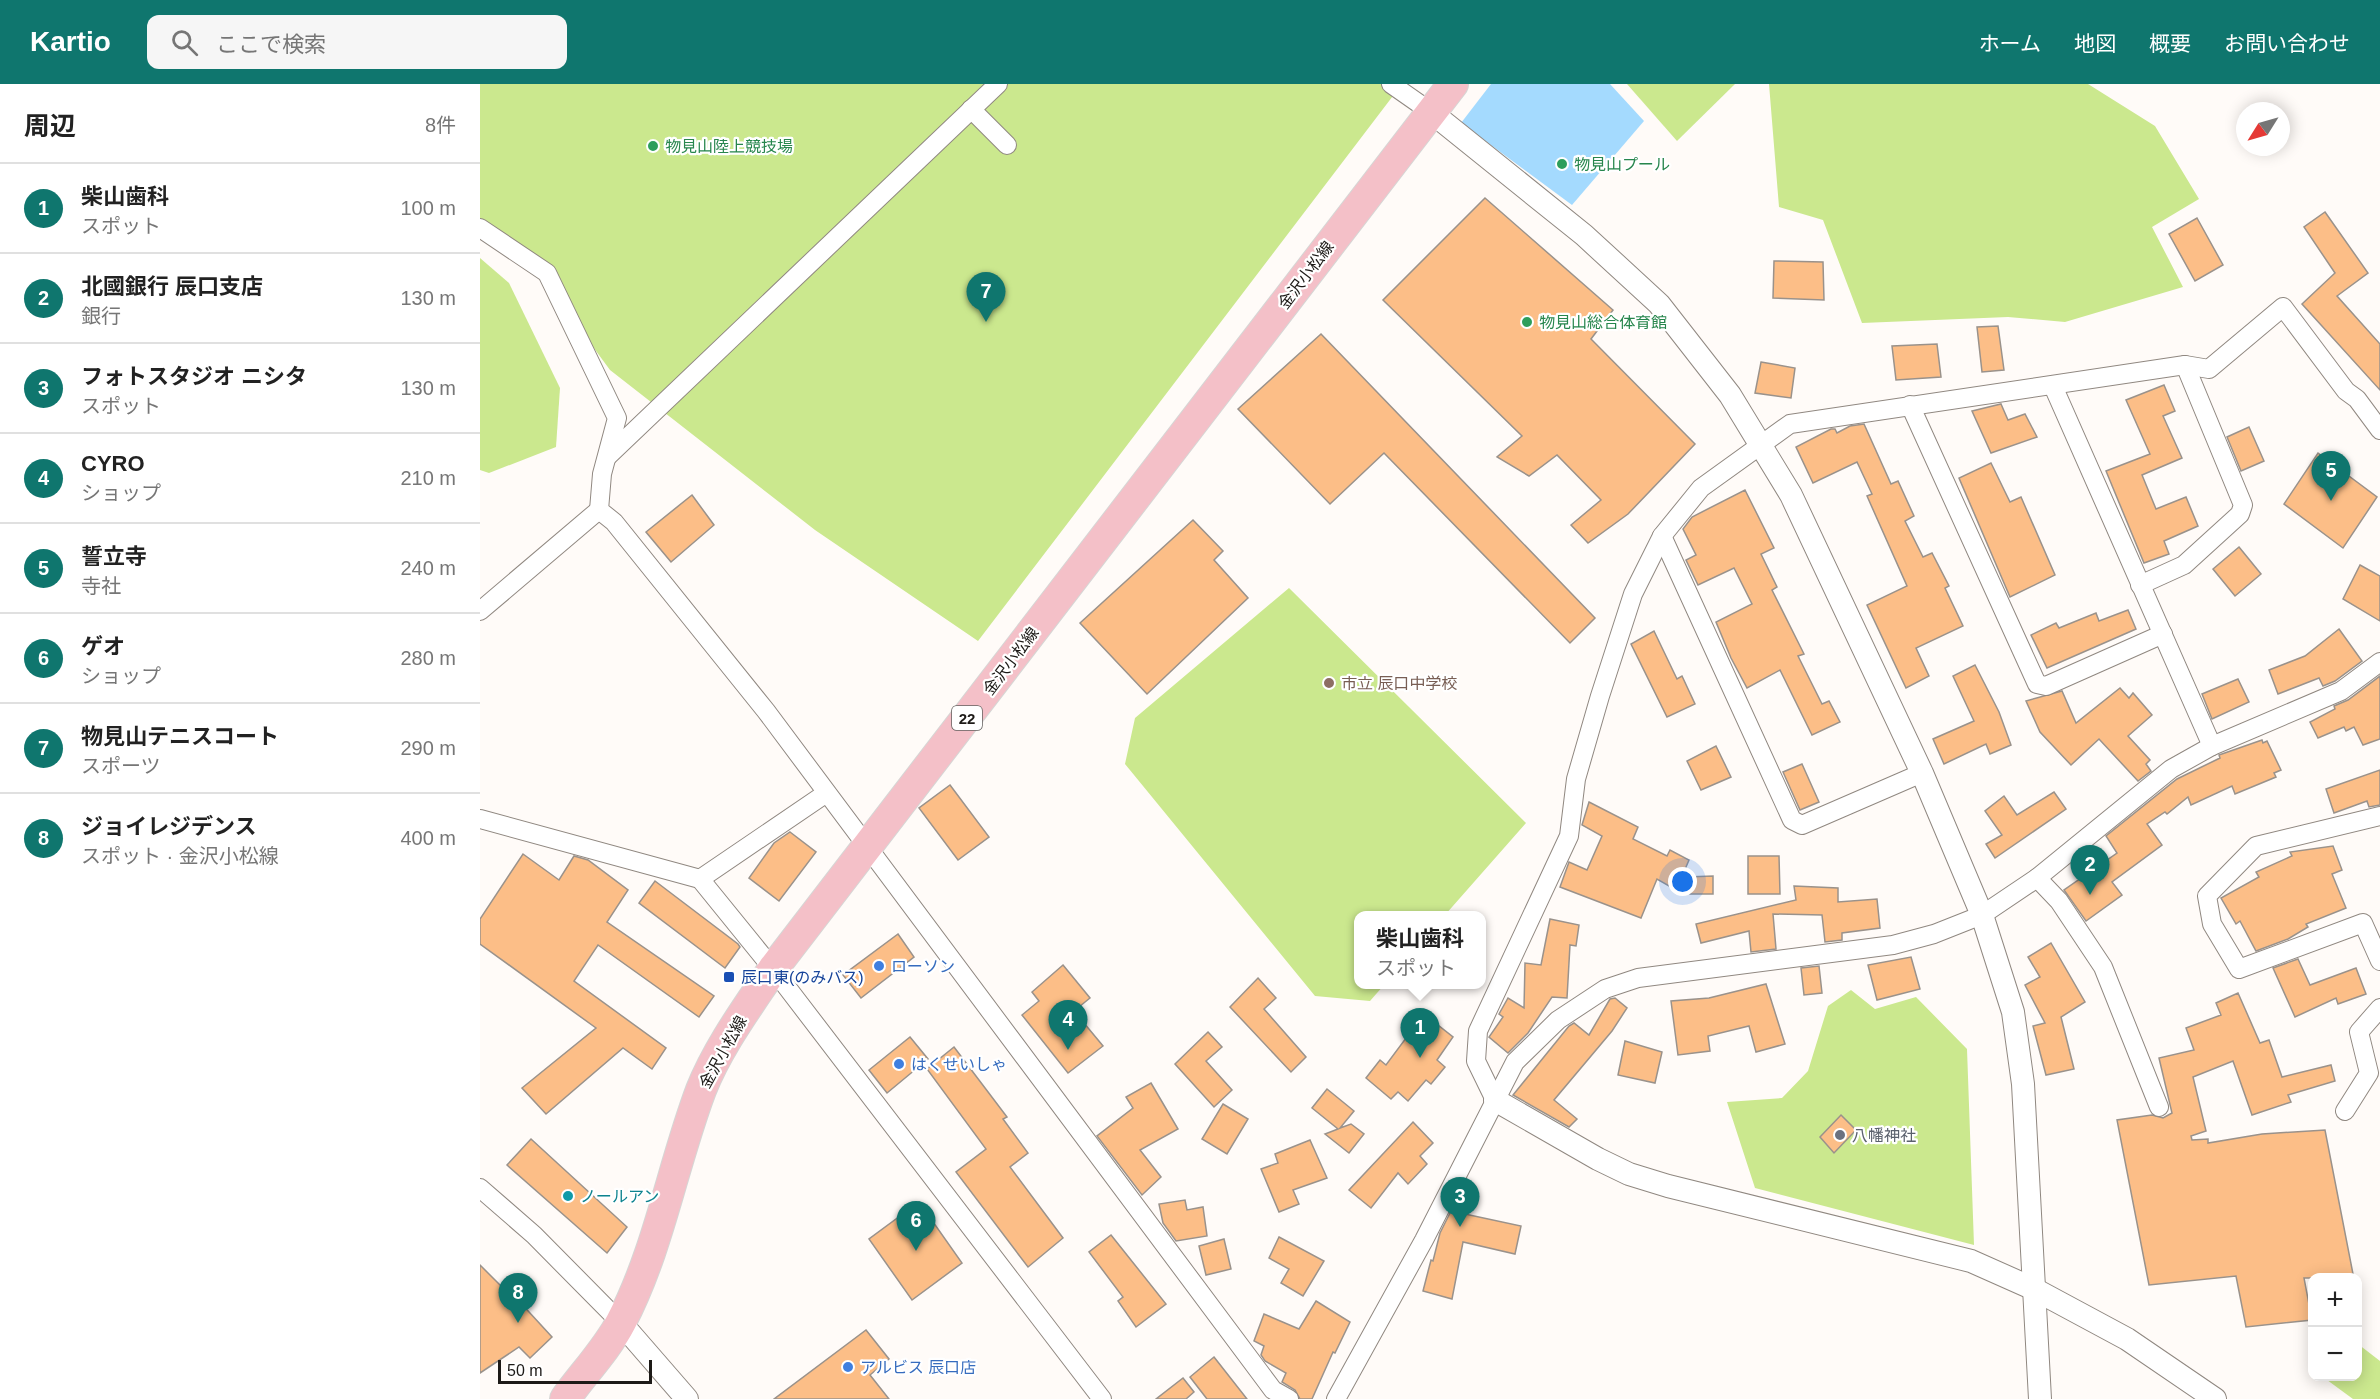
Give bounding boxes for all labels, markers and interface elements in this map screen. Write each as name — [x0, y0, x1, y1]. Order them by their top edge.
search box — [147, 15, 567, 69]
text: Kartio — [30, 26, 111, 57]
icon: search — [168, 26, 201, 59]
text: ここで検索 — [216, 32, 326, 57]
text: ホーム — [1979, 32, 2041, 55]
text: 地図 — [2074, 32, 2116, 55]
text: 概要 — [2149, 32, 2191, 55]
text: お問い合わせ — [2224, 32, 2350, 55]
north arrow — [2236, 102, 2290, 156]
text: 周辺 — [24, 111, 76, 141]
text: 8件 — [425, 114, 456, 136]
place label: 物見山陸上競技場 — [665, 138, 793, 155]
marker: 物見山陸上競技場 — [646, 139, 660, 153]
place label: 物見山プール — [1574, 156, 1670, 173]
marker: 物見山プール — [1555, 157, 1569, 171]
text: 柴山歯科 — [81, 184, 169, 209]
text: 1 — [38, 197, 49, 219]
text: 100 m — [400, 197, 456, 219]
text: スポット — [81, 215, 161, 237]
street label: 金沢小松線 — [1275, 238, 1337, 312]
pin: 7 — [966, 272, 1006, 322]
text: 北國銀行 辰口支店 — [81, 274, 263, 299]
text: 2 — [38, 287, 49, 309]
text: 130 m — [400, 287, 456, 309]
text: 銀行 — [81, 305, 121, 327]
place label: 物見山総合体育館 — [1539, 314, 1667, 331]
marker: 物見山総合体育館 — [1520, 315, 1534, 329]
text: フォトスタジオ ニシタ — [81, 364, 307, 389]
text: 3 — [38, 377, 49, 399]
text: 130 m — [400, 377, 456, 399]
text: スポット — [81, 395, 161, 417]
text: CYRO — [81, 451, 145, 476]
pin: 5 — [2312, 452, 2350, 501]
text: 4 — [38, 467, 49, 489]
text: 210 m — [400, 467, 456, 489]
text: ショップ — [81, 482, 161, 504]
text: 誓立寺 — [81, 544, 147, 569]
text: 5 — [38, 557, 49, 579]
text: 240 m — [400, 557, 456, 579]
text: 寺社 — [81, 575, 121, 597]
street label: 金沢小松線 — [980, 624, 1042, 698]
text: ゲオ — [81, 634, 125, 659]
text: 6 — [38, 647, 49, 669]
text: 280 m — [400, 647, 456, 669]
text: ショップ — [81, 665, 161, 687]
place label: 市立 辰口中学校 — [1341, 675, 1457, 692]
marker: 市立 辰口中学校 — [1322, 676, 1336, 690]
road number: 22 — [952, 706, 982, 730]
text: 物見山テニスコート — [81, 724, 279, 749]
text: 7 — [38, 737, 49, 759]
text: 290 m — [400, 737, 456, 759]
text: スポーツ — [81, 755, 161, 777]
text: ジョイレジデンス — [81, 814, 257, 839]
text: 8 — [38, 827, 49, 849]
text: 400 m — [400, 827, 456, 849]
text: スポット · 金沢小松線 — [81, 845, 279, 867]
pin: 2 — [2070, 846, 2110, 895]
your location — [1668, 867, 1697, 896]
popup — [1354, 911, 1486, 989]
text: 柴山歯科 — [1376, 926, 1464, 951]
text: スポット — [1376, 957, 1456, 979]
place label: ローソン — [891, 958, 955, 975]
marker: ローソン — [872, 959, 886, 973]
place label: 辰口東(のみバス) — [741, 969, 864, 986]
marker: 辰口東(のみバス) — [722, 970, 736, 984]
pin: 4 — [1048, 1000, 1088, 1050]
pin: 1 — [1400, 1008, 1440, 1058]
street label: 金沢小松線 — [696, 1013, 750, 1091]
place label: はくせいしゃ — [911, 1056, 1007, 1073]
marker: はくせいしゃ — [892, 1057, 906, 1071]
place label: 八幡神社 — [1852, 1127, 1916, 1144]
marker: 八幡神社 — [1833, 1128, 1847, 1142]
pin: 3 — [1440, 1178, 1480, 1227]
place label: ノールアン — [580, 1188, 659, 1205]
marker: ノールアン — [561, 1189, 575, 1203]
pin: 6 — [896, 1202, 936, 1251]
map controls — [2308, 1273, 2362, 1381]
button: + — [2308, 1273, 2362, 1327]
pin: 8 — [498, 1274, 537, 1323]
button: − — [2308, 1327, 2362, 1381]
scale bar — [498, 1357, 652, 1384]
place label: アルビス 辰口店 — [860, 1359, 976, 1376]
marker: アルビス 辰口店 — [841, 1360, 855, 1374]
text: 50 m — [507, 1362, 543, 1379]

